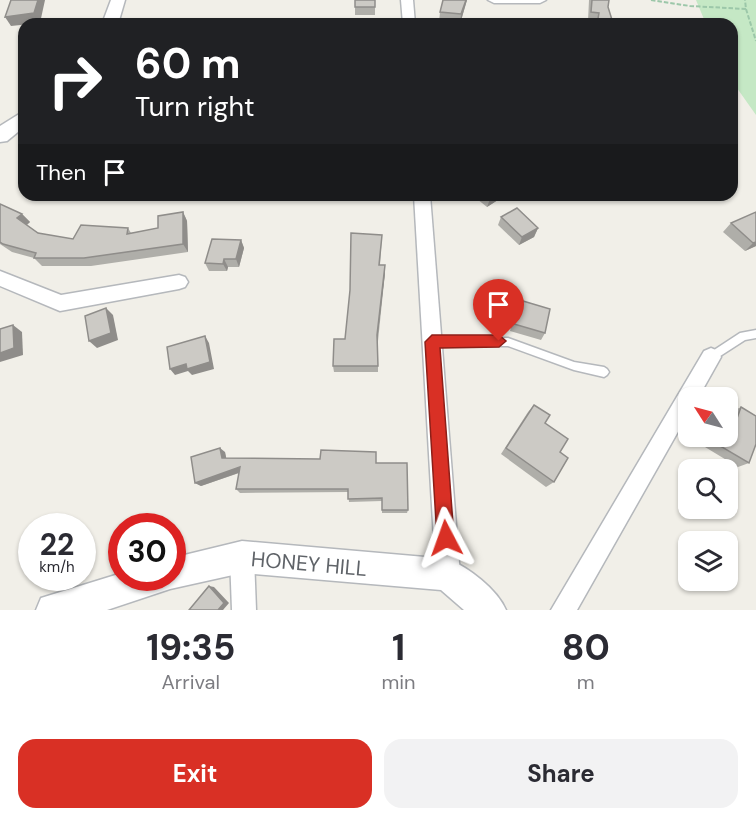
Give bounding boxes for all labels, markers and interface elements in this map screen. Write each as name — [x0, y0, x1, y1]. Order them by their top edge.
text: 60 m — [135, 36, 241, 91]
icon: right — [36, 42, 114, 120]
text: Turn right — [135, 89, 255, 124]
icon: arrive — [98, 156, 131, 189]
text: Then — [36, 158, 86, 187]
pin — [473, 279, 524, 341]
icon: arrive — [482, 288, 515, 321]
north arrow — [678, 387, 738, 447]
map controls — [678, 387, 738, 591]
button: search — [678, 459, 738, 519]
position arrow — [414, 506, 478, 570]
speed limit sign: 30 — [108, 513, 186, 591]
text: 22 — [40, 525, 74, 564]
button: layers — [678, 531, 738, 591]
street label: HONEY HILL — [250, 545, 368, 583]
text: km/h — [39, 557, 75, 577]
text: 19:35 — [146, 624, 235, 671]
text: 1 — [392, 624, 405, 671]
text: 80 — [562, 624, 610, 671]
text: Arrival — [162, 669, 220, 695]
text: min — [381, 669, 416, 695]
text: m — [577, 669, 595, 695]
button: Exit — [18, 739, 372, 808]
button: Share — [384, 739, 738, 808]

